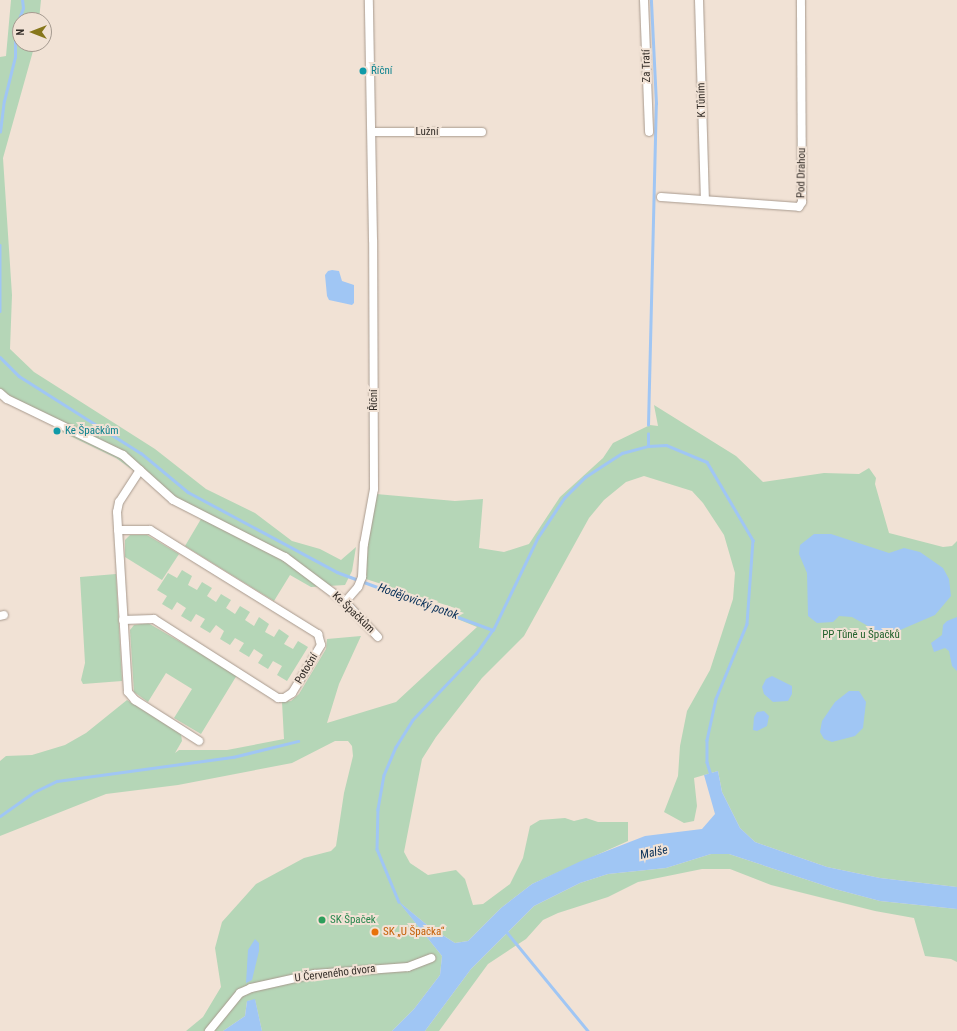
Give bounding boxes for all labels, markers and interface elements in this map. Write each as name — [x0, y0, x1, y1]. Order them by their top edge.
north arrow — [12, 12, 52, 52]
text: N — [14, 29, 27, 35]
street label: Za Tratí — [640, 49, 654, 83]
place label: Říční — [371, 64, 392, 78]
marker: Říční — [358, 66, 368, 76]
street label: K Tůním — [695, 82, 709, 118]
street label: Lužní — [415, 125, 439, 139]
street label: Pod Drahou — [795, 148, 809, 198]
street label: Říční — [367, 389, 381, 411]
place label: Ke Špačkům — [65, 424, 119, 438]
marker: Ke Špačkům — [52, 426, 62, 436]
water label: Hodějovický potok — [376, 581, 460, 623]
street label: Ke Špačkům — [329, 590, 377, 636]
park label: PP Tůně u Špačků — [822, 628, 900, 642]
street label: Potoční — [293, 651, 321, 687]
water label: Malše — [639, 843, 669, 863]
place label: SK Špaček — [330, 913, 376, 927]
marker: SK Špaček — [317, 915, 327, 925]
place label: SK „U Špačka“ — [383, 925, 445, 939]
marker: SK „U Špačka“ — [370, 927, 380, 937]
street label: U Červeného dvora — [294, 963, 376, 985]

